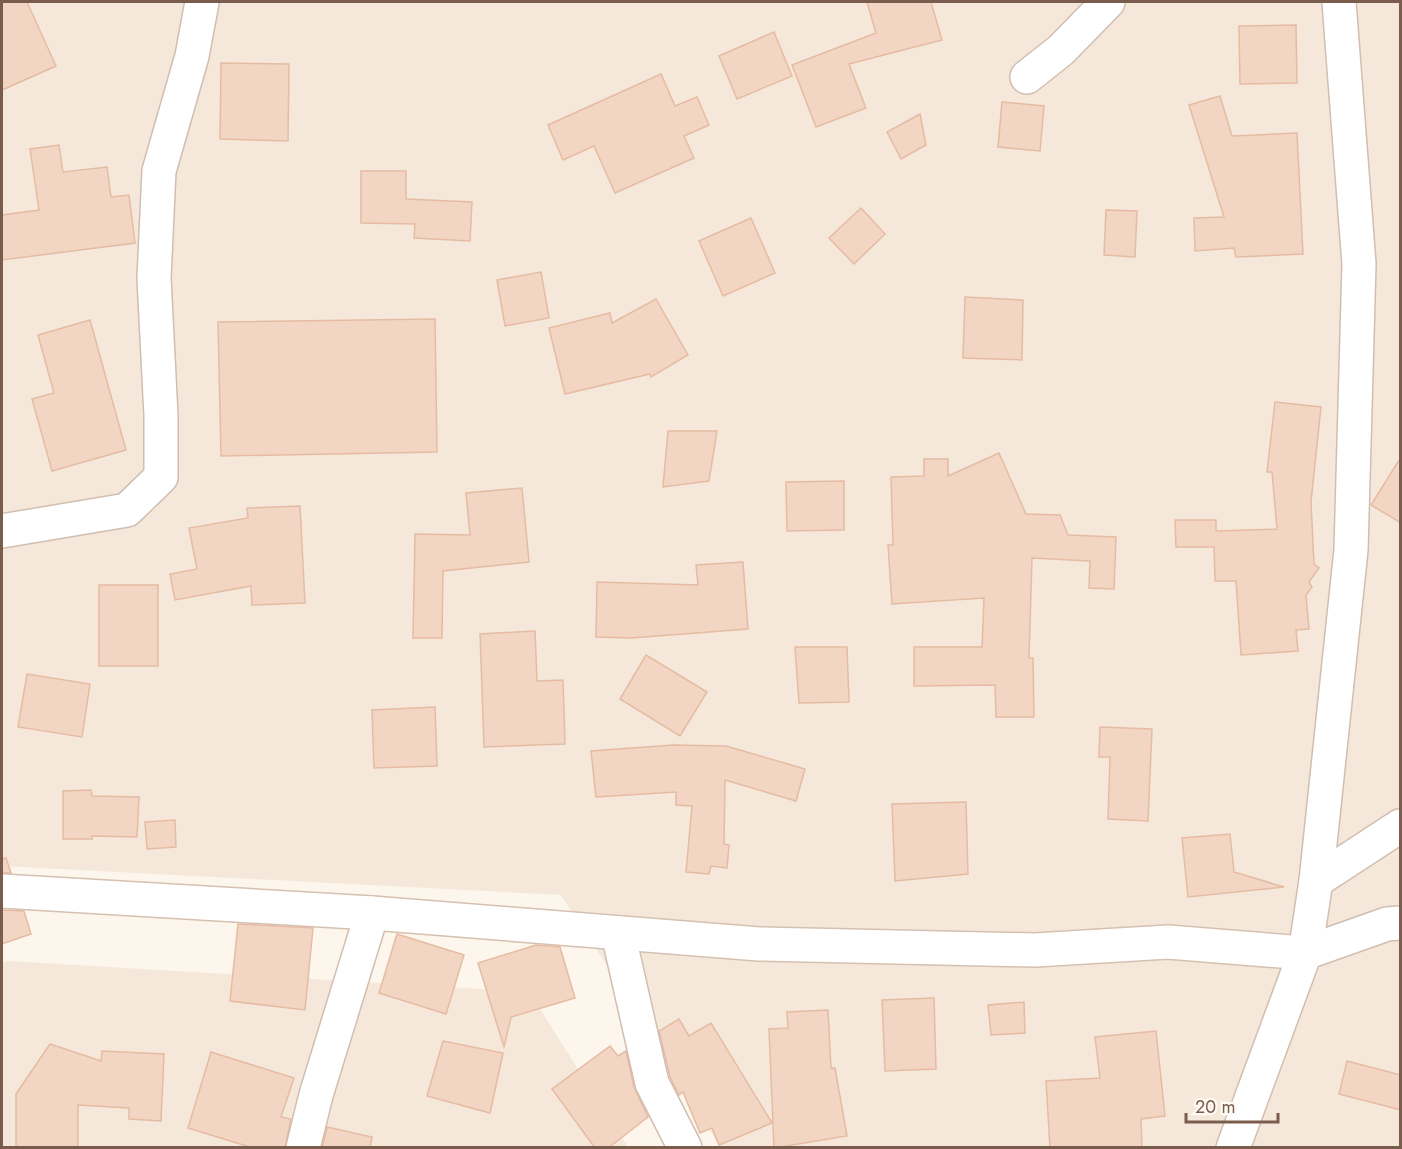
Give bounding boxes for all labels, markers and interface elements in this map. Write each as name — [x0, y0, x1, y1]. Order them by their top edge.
scale bar — [1186, 1086, 1278, 1124]
text: 20 m — [1195, 1094, 1235, 1120]

